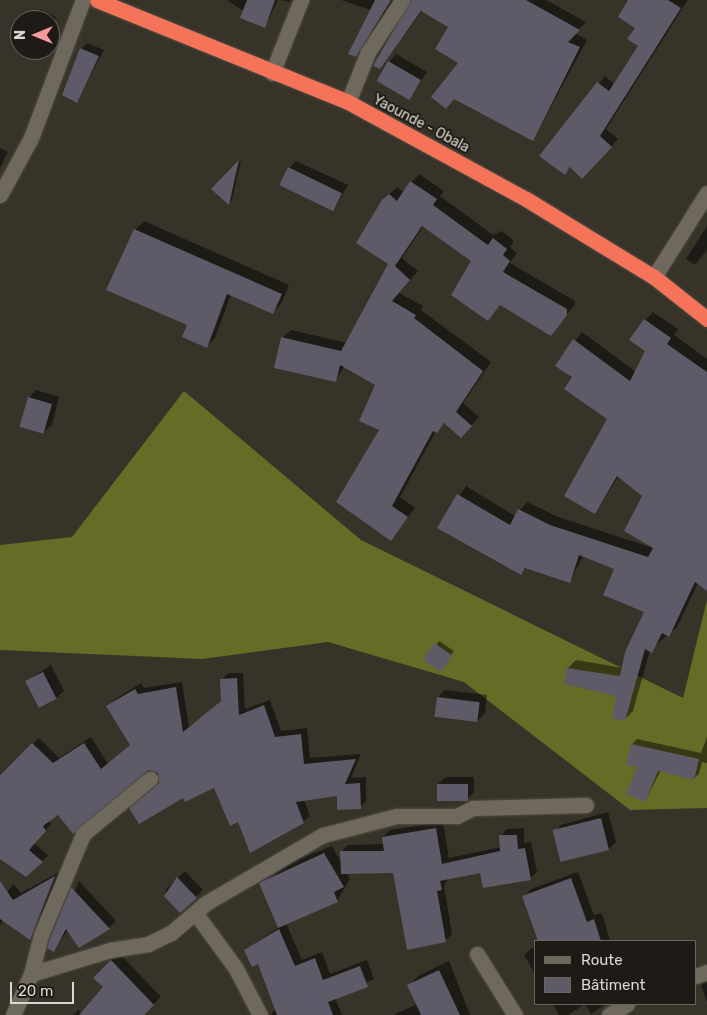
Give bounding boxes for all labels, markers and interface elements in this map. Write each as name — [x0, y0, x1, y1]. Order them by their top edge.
north arrow — [10, 10, 60, 60]
text: N — [12, 30, 29, 40]
street label: Yaounde - Obala — [370, 92, 472, 156]
legend — [534, 940, 697, 1005]
text: Route — [581, 951, 623, 969]
scale bar — [12, 972, 76, 1004]
text: Bâtiment — [581, 976, 645, 994]
text: 20 m — [18, 982, 53, 1000]

